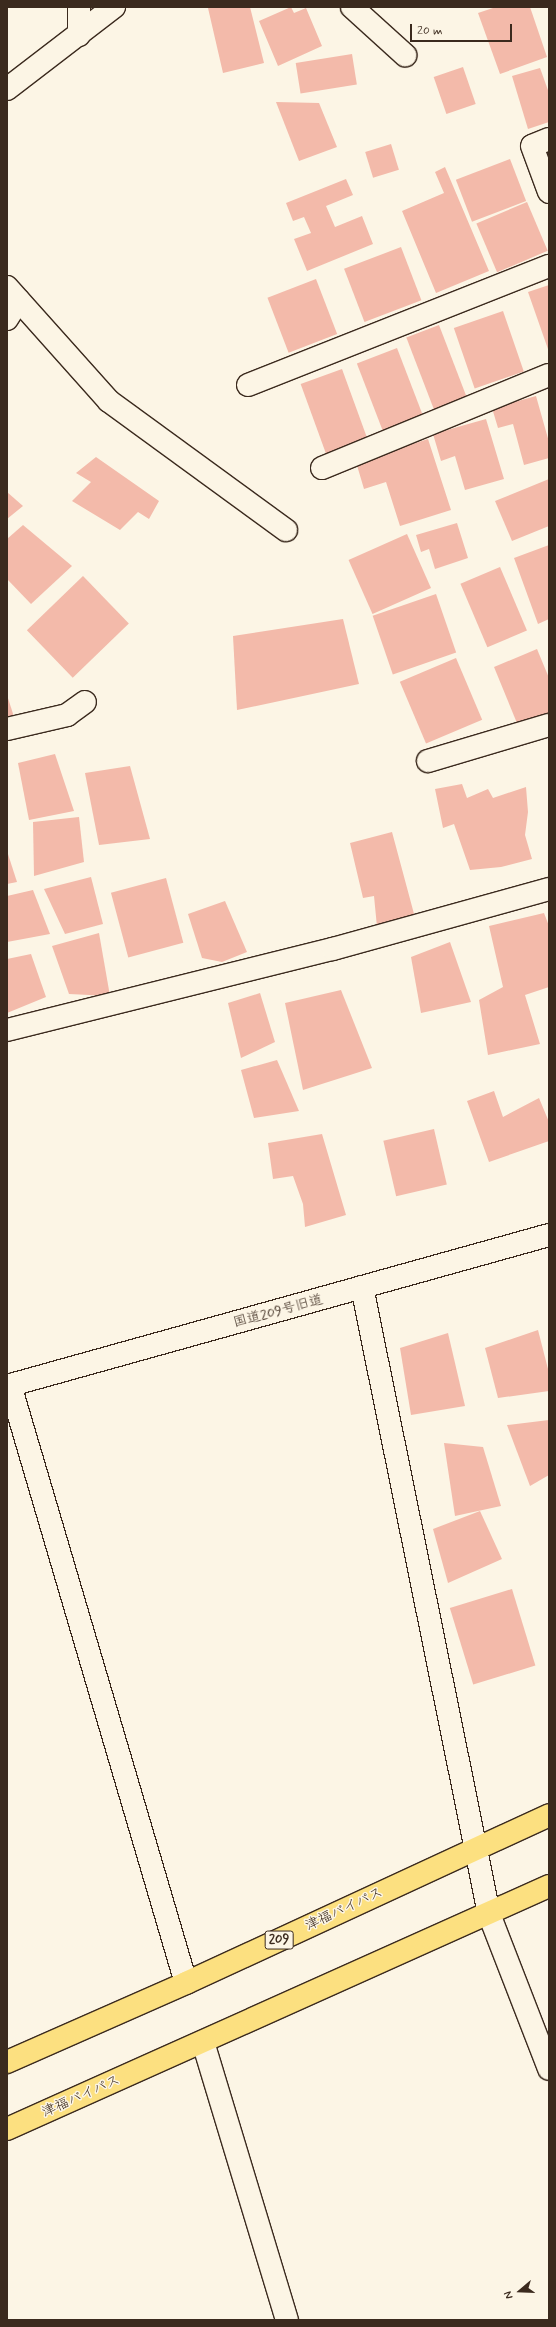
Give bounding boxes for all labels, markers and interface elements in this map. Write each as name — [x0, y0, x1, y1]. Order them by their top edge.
scale bar — [412, 16, 514, 42]
text: 20 m — [417, 23, 443, 39]
street label: 国道209号旧道 — [231, 1291, 325, 1331]
street label: 津福バイパス — [302, 1884, 386, 1934]
road number: 209 — [264, 1929, 294, 1951]
street label: 津福バイパス — [39, 2071, 123, 2121]
north arrow — [500, 2271, 540, 2311]
text: N — [501, 2289, 516, 2301]

